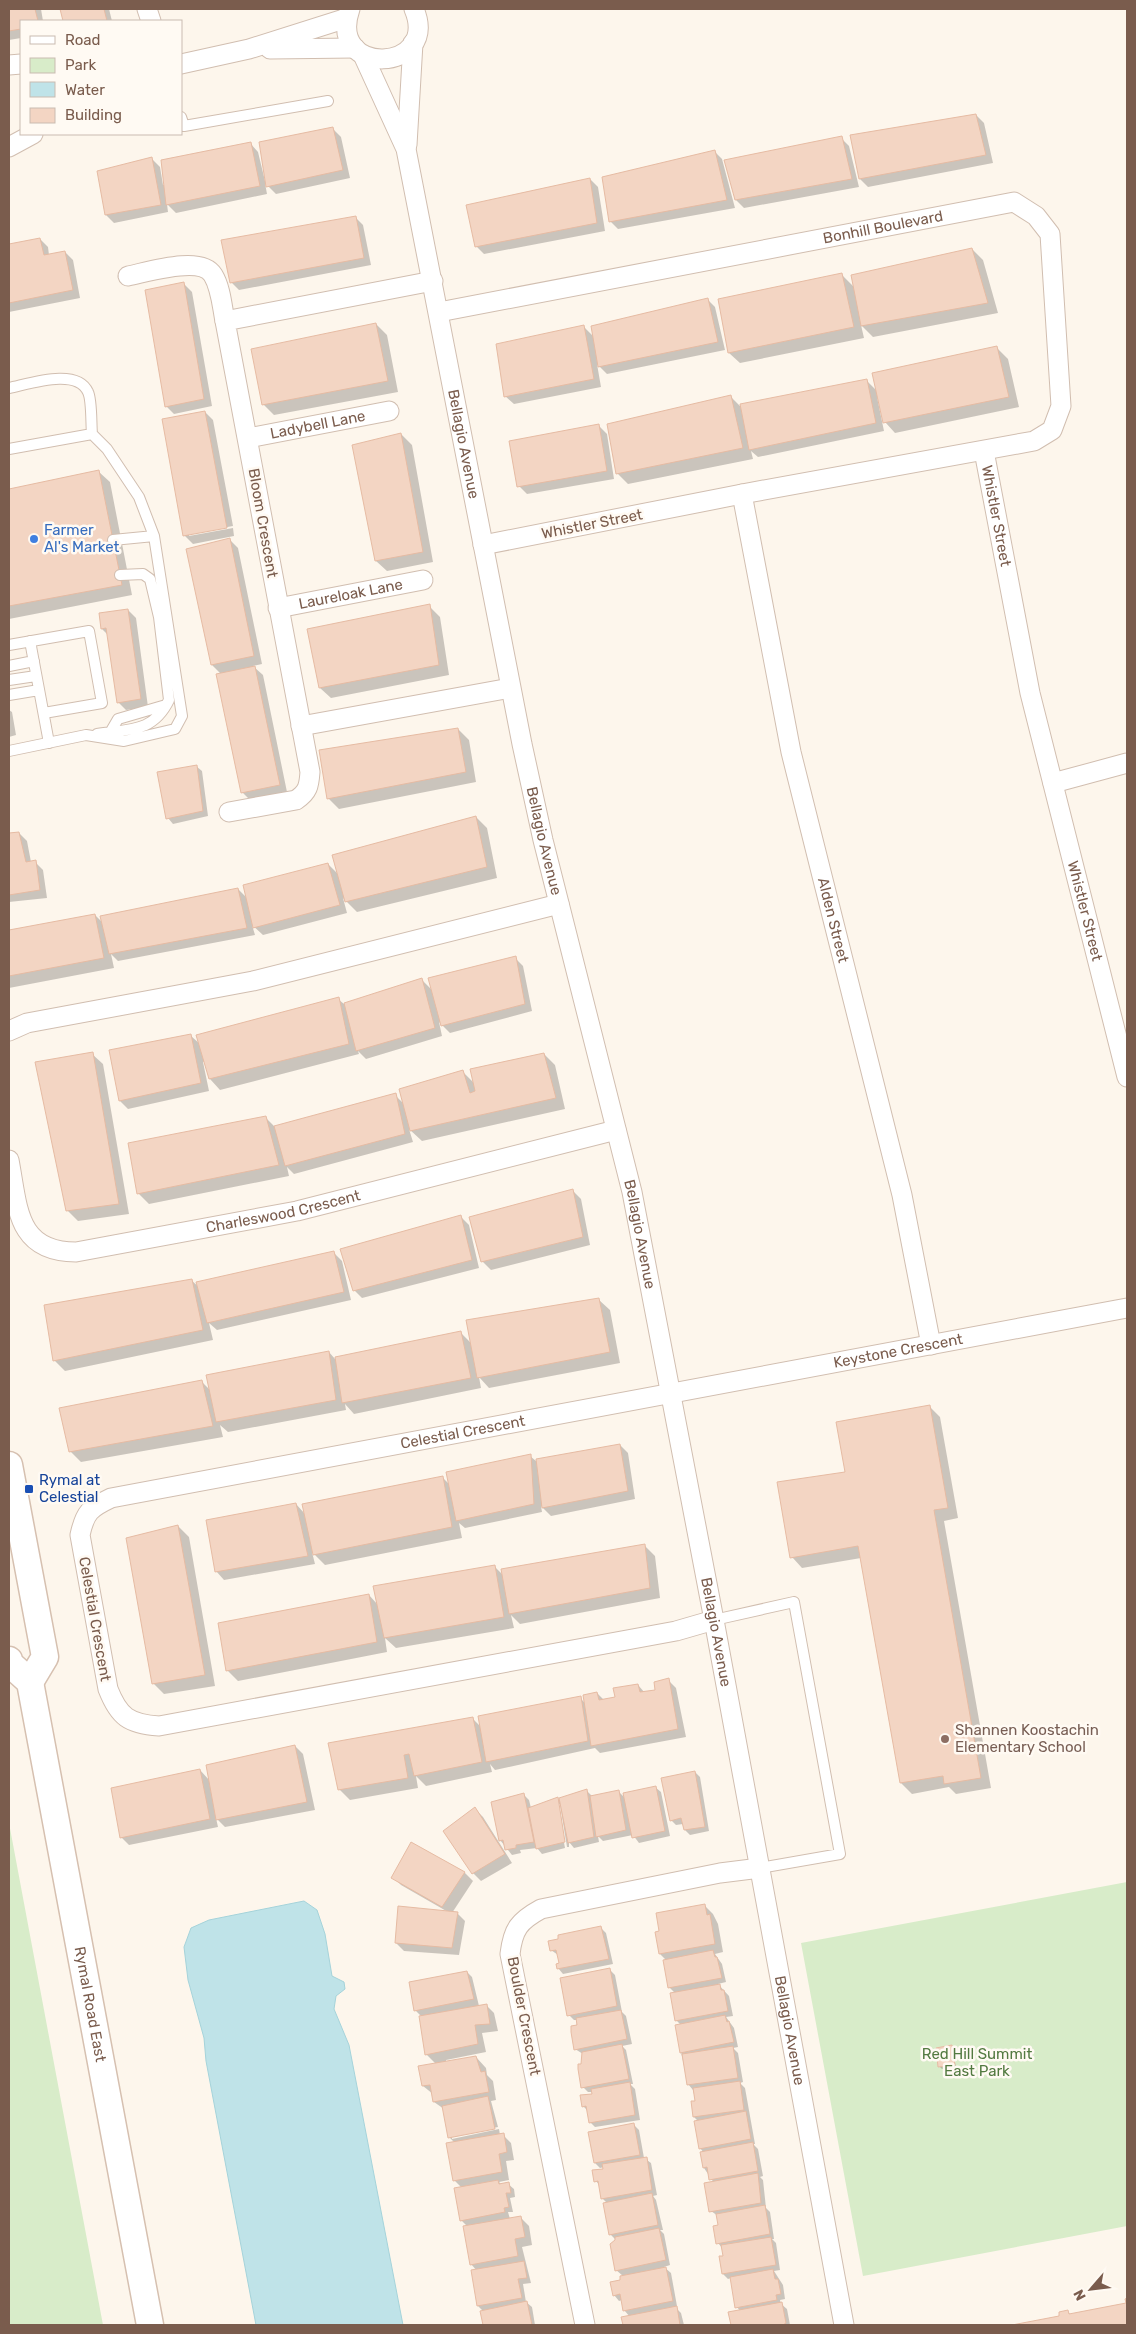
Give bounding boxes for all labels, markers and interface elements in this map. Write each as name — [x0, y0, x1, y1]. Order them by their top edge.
legend — [20, 20, 182, 135]
text: Road — [65, 31, 101, 49]
text: Park — [65, 56, 96, 74]
text: Water — [65, 81, 105, 99]
text: Building — [65, 106, 122, 124]
street label: Bonhill Boulevard — [821, 207, 944, 247]
street label: Bellagio Avenue — [444, 388, 483, 500]
street label: Ladybell Lane — [269, 407, 367, 443]
street label: Whistler Street — [978, 464, 1015, 568]
street label: Bloom Crescent — [244, 467, 282, 579]
street label: Whistler Street — [540, 505, 644, 543]
place label: Farmer Al's Market — [44, 521, 120, 556]
marker: Farmer Al's Market — [28, 533, 40, 545]
street label: Laureloak Lane — [297, 575, 404, 613]
street label: Bellagio Avenue — [523, 785, 566, 897]
street label: Whistler Street — [1064, 859, 1106, 963]
street label: Alden Street — [814, 876, 853, 965]
street label: Bellagio Avenue — [620, 1178, 659, 1291]
street label: Charleswood Crescent — [204, 1186, 362, 1237]
street label: Keystone Crescent — [832, 1330, 964, 1372]
street label: Celestial Crescent — [399, 1412, 527, 1453]
place label: Rymal at Celestial — [39, 1471, 100, 1506]
marker: Rymal at Celestial — [23, 1483, 35, 1495]
street label: Celestial Crescent — [75, 1555, 115, 1683]
street label: Bellagio Avenue — [697, 1576, 735, 1688]
place label: Shannen Koostachin Elementary School — [955, 1721, 1099, 1756]
marker: Shannen Koostachin Elementary School — [939, 1733, 951, 1745]
street label: Rymal Road East — [71, 1945, 110, 2064]
street label: Boulder Crescent — [504, 1955, 544, 2077]
street label: Bellagio Avenue — [771, 1974, 809, 2087]
park label: Red Hill Summit East Park — [922, 2045, 1032, 2080]
north arrow — [1066, 2264, 1116, 2314]
text: N — [1070, 2286, 1090, 2303]

